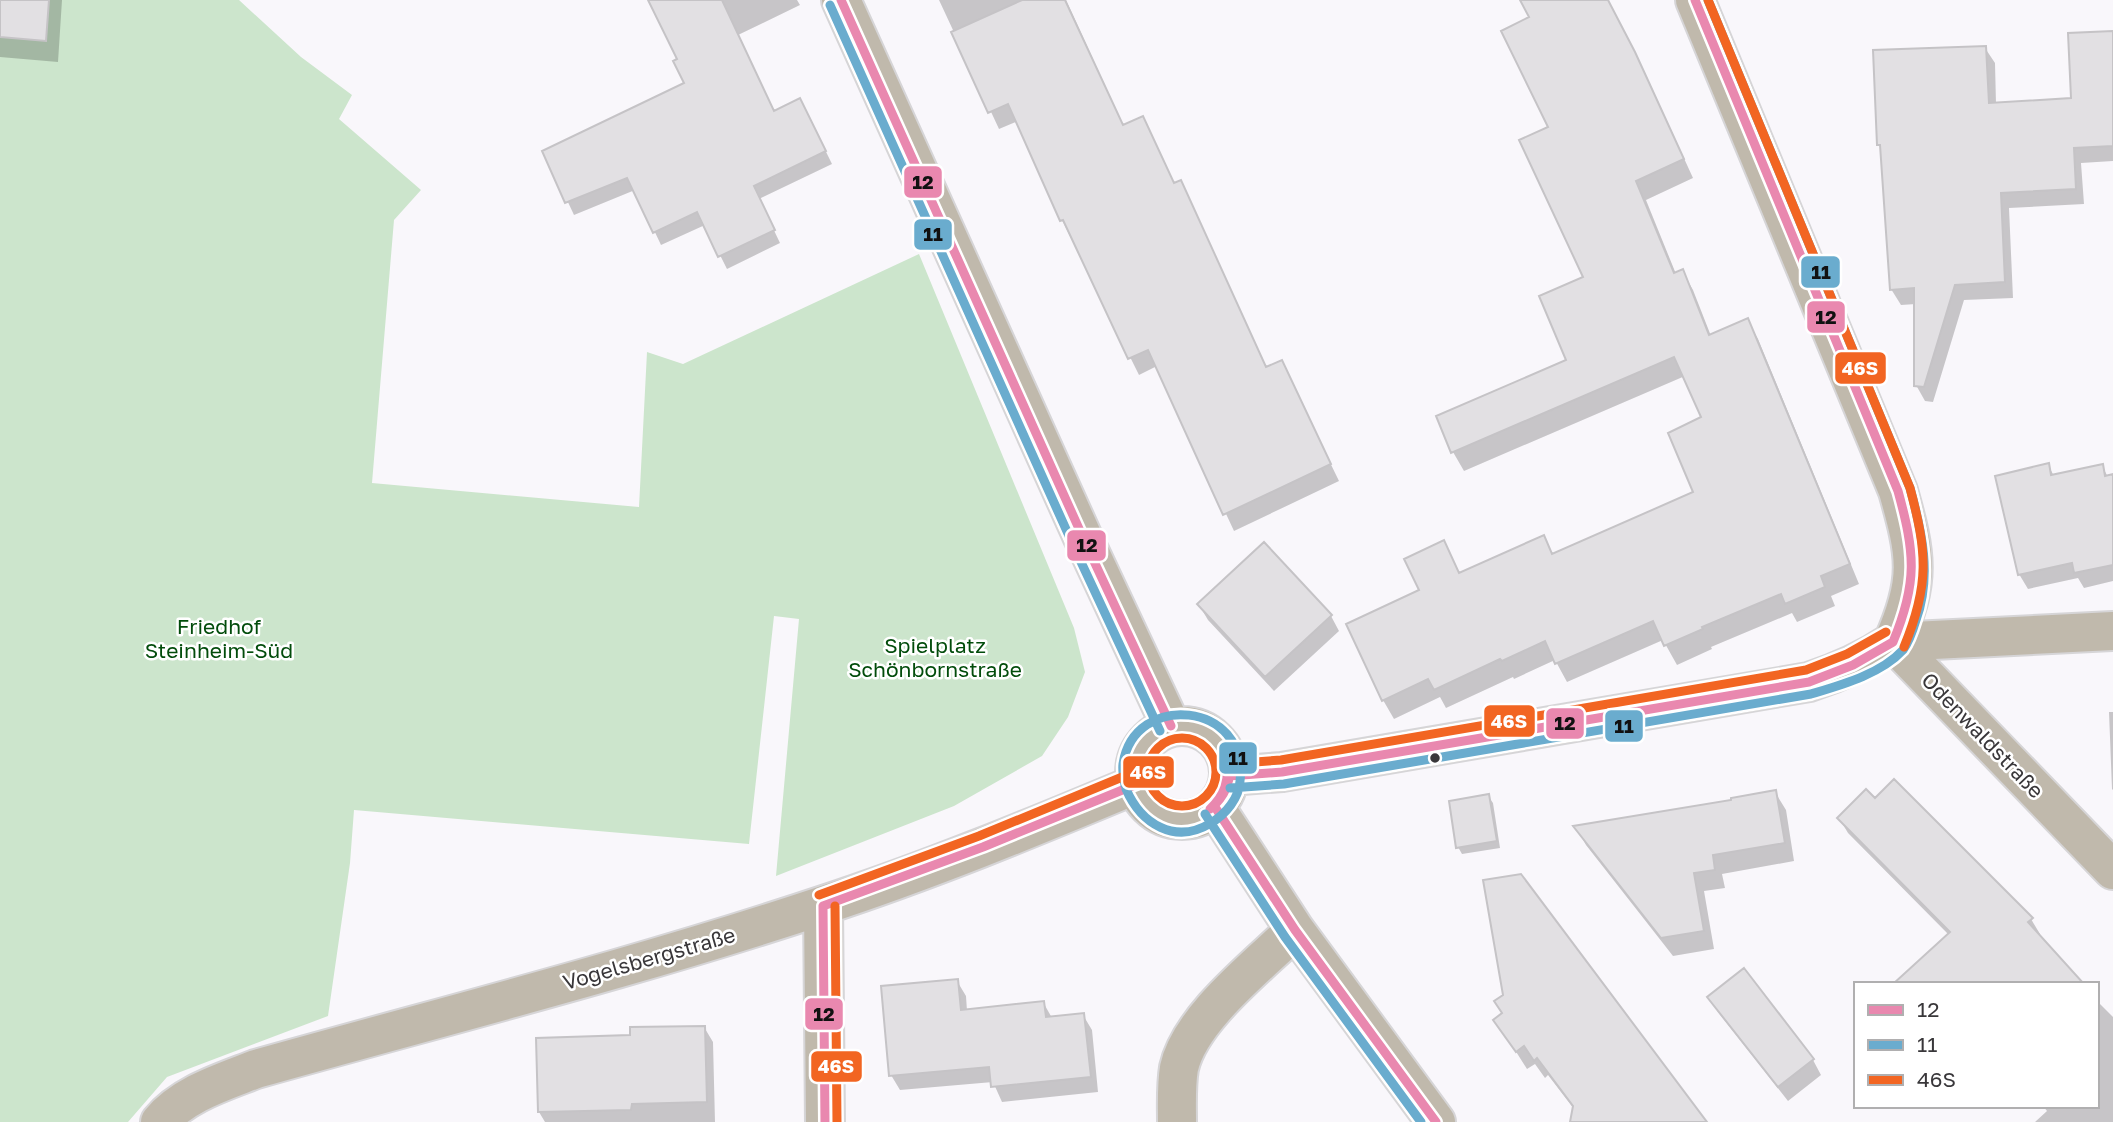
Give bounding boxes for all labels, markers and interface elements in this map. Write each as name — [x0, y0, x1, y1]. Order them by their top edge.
line badge: 12 — [903, 165, 943, 199]
text: 12 — [912, 170, 934, 193]
line badge: 11 — [913, 218, 953, 251]
text: 11 — [923, 222, 943, 245]
line badge: 11 — [1800, 255, 1841, 289]
text: 11 — [1811, 260, 1831, 283]
line badge: 12 — [1806, 300, 1846, 334]
text: 12 — [1815, 305, 1837, 328]
line badge: 46S — [1834, 351, 1887, 385]
text: 46S — [1842, 356, 1878, 379]
line badge: 12 — [1066, 529, 1107, 562]
text: 12 — [1076, 533, 1098, 556]
park label: Friedhof Steinheim-Süd — [145, 613, 293, 663]
park label: Spielplatz Schönbornstraße — [848, 632, 1022, 682]
street label: Odenwaldstraße — [1916, 667, 2050, 803]
line badge: 46S — [1483, 704, 1536, 738]
line badge: 12 — [1545, 707, 1585, 740]
text: 46S — [1491, 709, 1527, 732]
line badge: 11 — [1604, 709, 1644, 743]
text: 12 — [1554, 711, 1576, 734]
text: 11 — [1614, 714, 1634, 737]
line badge: 11 — [1218, 741, 1258, 775]
text: 11 — [1228, 746, 1248, 769]
unlabelled marker — [1428, 751, 1442, 765]
line badge: 46S — [1122, 755, 1175, 789]
text: 46S — [1130, 760, 1166, 783]
street label: Vogelsbergstraße — [560, 921, 738, 995]
legend — [1854, 982, 2099, 1108]
text: 12 — [1917, 996, 1939, 1022]
line badge: 12 — [804, 997, 844, 1031]
text: 12 — [813, 1002, 835, 1025]
text: 11 — [1917, 1031, 1937, 1057]
line badge: 46S — [810, 1050, 863, 1083]
text: 46S — [818, 1054, 854, 1077]
text: 46S — [1917, 1066, 1956, 1092]

